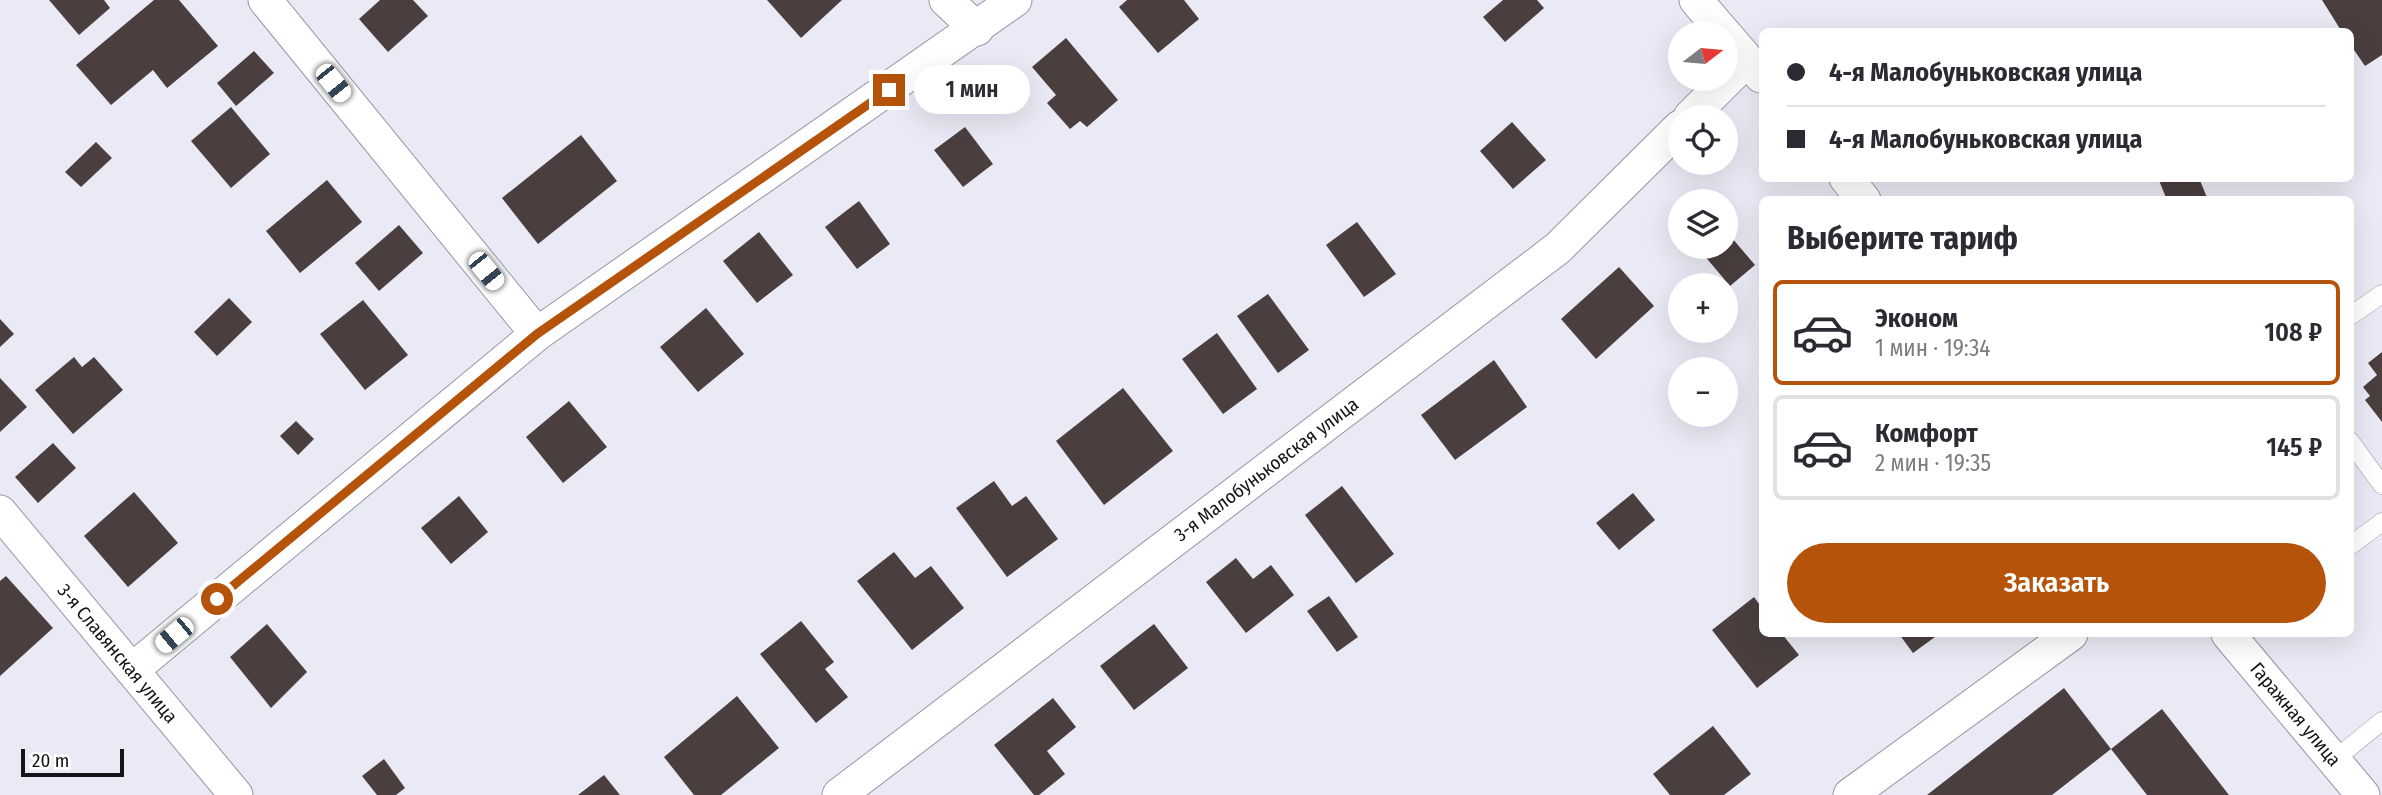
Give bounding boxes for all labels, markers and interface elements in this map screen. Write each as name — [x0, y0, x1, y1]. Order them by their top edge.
north arrow — [1668, 21, 1738, 91]
map controls — [1668, 21, 1738, 427]
text: 4-я Малобуньковская улица — [1829, 57, 2142, 88]
car — [312, 60, 355, 106]
callout: 1 мин — [914, 66, 1029, 114]
route end — [873, 74, 905, 106]
text: 1 мин — [945, 75, 999, 103]
button: locate — [1668, 105, 1738, 175]
text: 4-я Малобуньковская улица — [1829, 124, 2142, 155]
button: layers — [1668, 189, 1738, 259]
text: Выберите тариф — [1787, 219, 2018, 257]
car — [465, 248, 508, 294]
button: + — [1668, 273, 1738, 343]
icon: car — [1791, 301, 1854, 364]
text: Эконом — [1875, 303, 1958, 334]
text: 108 ₽ — [2264, 317, 2322, 348]
text: 1 мин · 19:34 — [1875, 334, 1990, 362]
button: − — [1668, 357, 1738, 427]
street label: 3-я Малобуньковская улица — [1170, 393, 1363, 546]
icon: car — [1791, 416, 1854, 479]
text: Комфорт — [1875, 418, 1978, 449]
text: 145 ₽ — [2266, 432, 2322, 463]
text: 2 мин · 19:35 — [1875, 449, 1991, 477]
button: Заказать — [1787, 543, 2326, 623]
street label: 3-я Славянская улица — [53, 579, 183, 728]
route start — [201, 583, 233, 615]
car — [152, 613, 197, 657]
street label: Гаражная улица — [2246, 658, 2346, 771]
scale bar — [21, 746, 124, 778]
text: 20 m — [32, 749, 69, 772]

